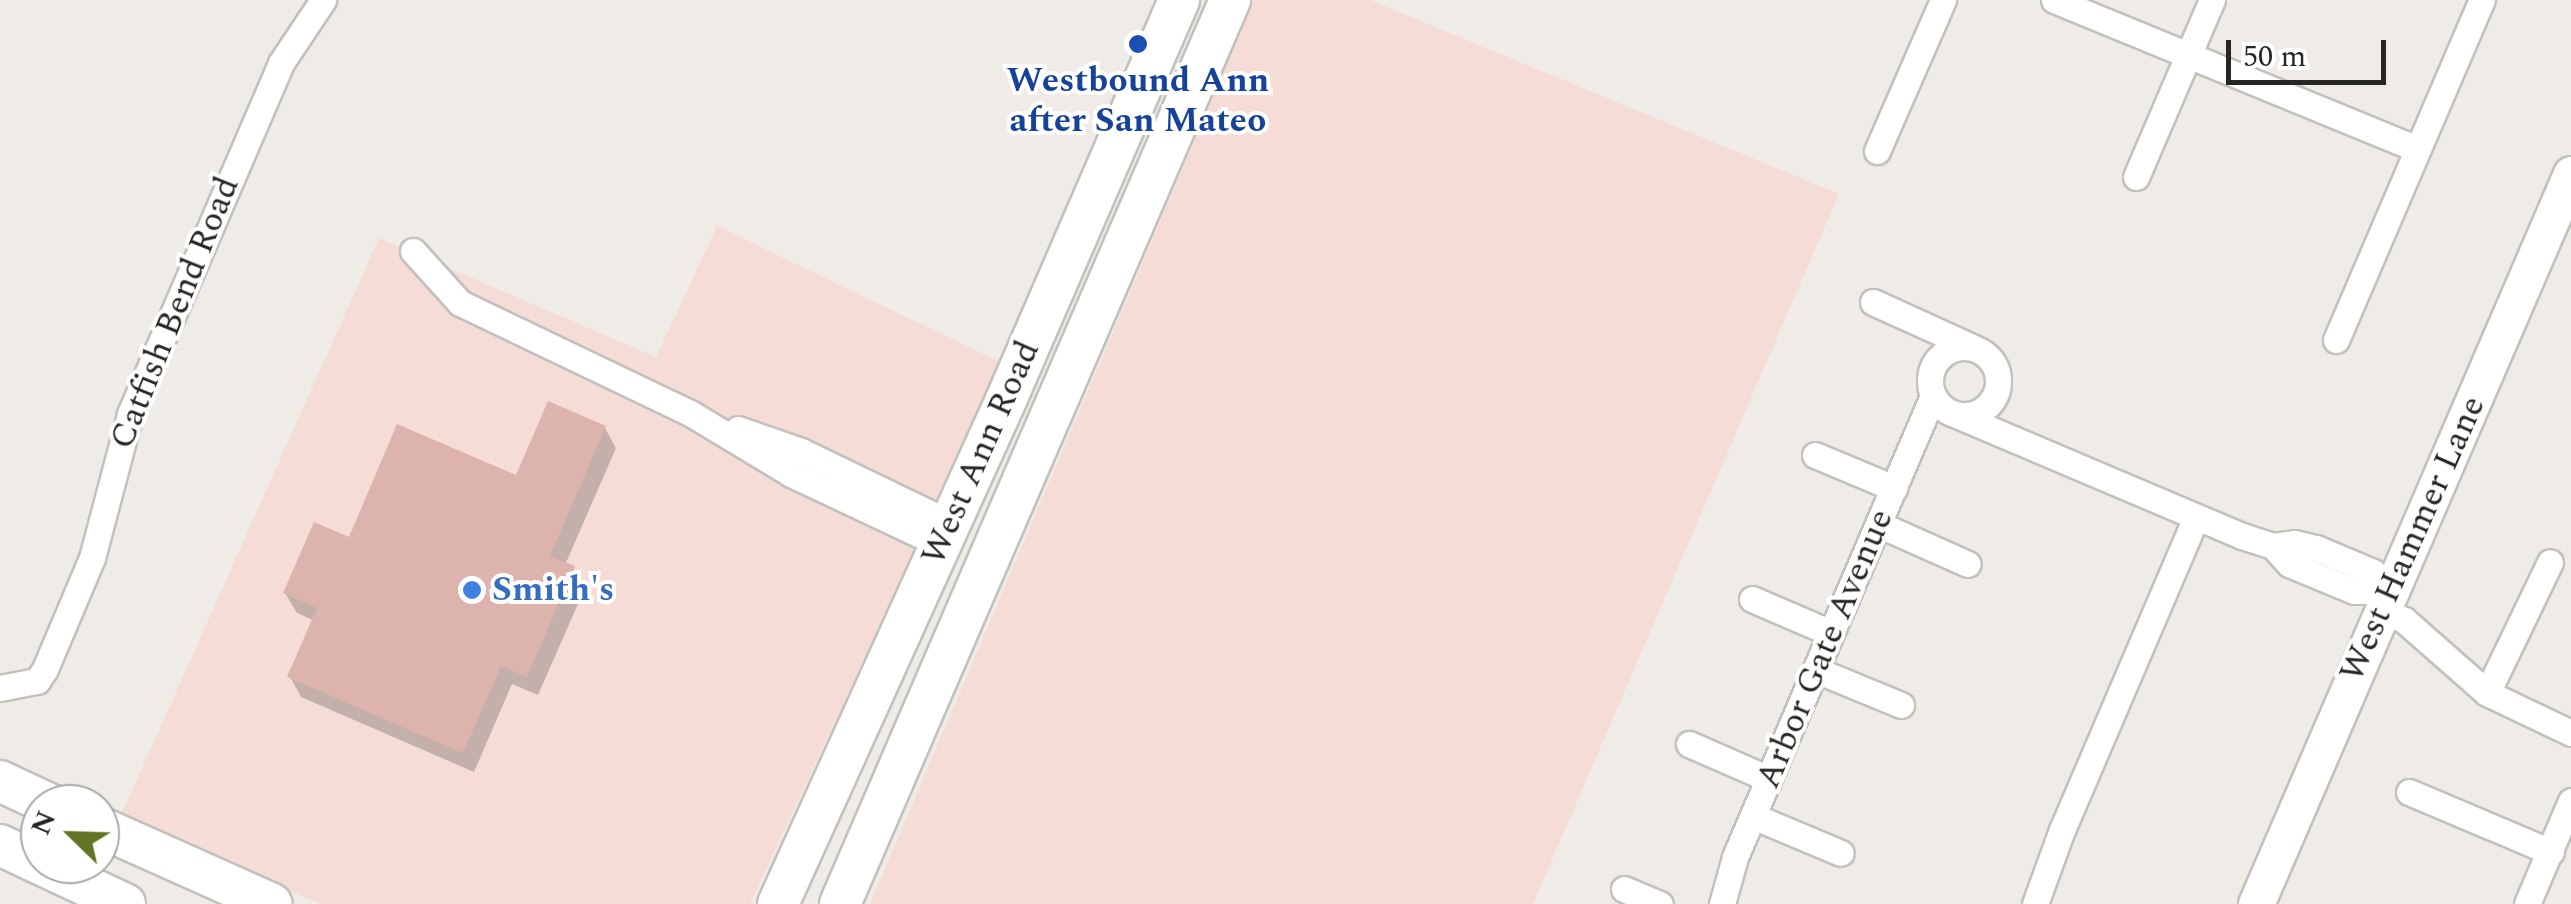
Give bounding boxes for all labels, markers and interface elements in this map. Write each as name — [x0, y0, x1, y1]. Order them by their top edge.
scale bar — [2231, 20, 2391, 82]
marker: Westbound Ann after San Mateo — [1127, 33, 1149, 55]
text: 50 m — [2243, 34, 2306, 80]
place label: Westbound Ann after San Mateo — [1007, 60, 1269, 142]
street label: Catfish Bend Road — [101, 171, 249, 455]
street label: West Ann Road — [913, 334, 1049, 572]
street label: West Hammer Lane — [2331, 390, 2495, 688]
street label: Arbor Gate Avenue — [1747, 503, 1903, 795]
place label: Smith's — [492, 569, 614, 611]
marker: Smith's — [461, 579, 483, 601]
north arrow — [20, 784, 120, 884]
text: N — [20, 804, 68, 842]

